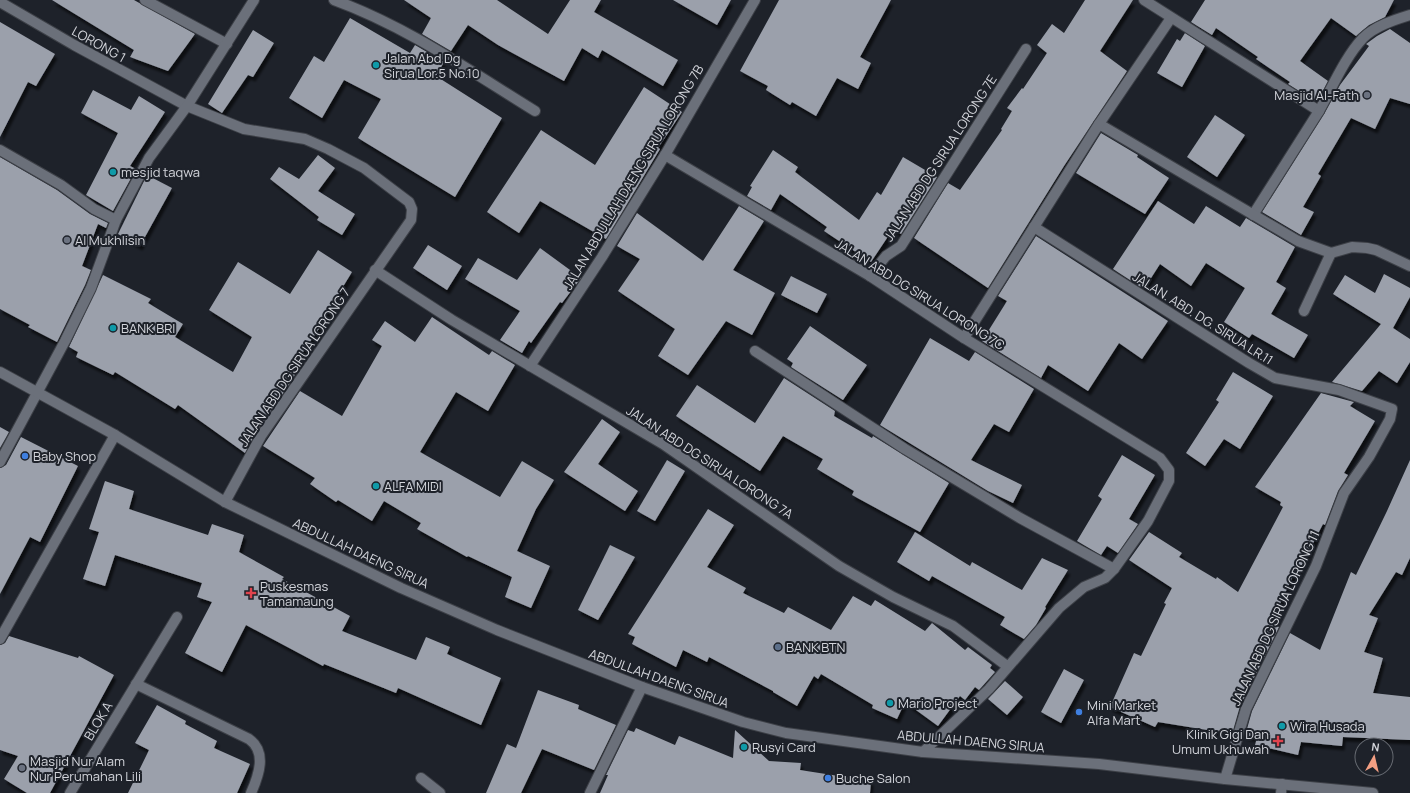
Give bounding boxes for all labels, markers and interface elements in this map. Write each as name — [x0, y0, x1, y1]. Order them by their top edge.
street label: LORONG 1 — [69, 22, 129, 66]
place label: Jalan Abd Dg Sirua Lor.5 No.10 — [384, 49, 480, 82]
marker: Jalan Abd Dg Sirua Lor.5 No.10 — [371, 60, 381, 70]
street label: JALAN ABDULLAH DAENG SIRUA LORONG 7B — [558, 61, 708, 293]
street label: JALAN ABD DG SIRUA LORONG 7E — [879, 71, 1001, 245]
place label: Masjid Al-Fath — [1274, 86, 1359, 104]
marker: Masjid Al-Fath — [1362, 90, 1372, 100]
place label: mesjid taqwa — [121, 163, 200, 181]
marker: mesjid taqwa — [108, 167, 118, 177]
place label: Al Mukhlisin — [75, 231, 145, 249]
street label: JALAN ABD DG SIRUA LORONG 7C — [832, 234, 1008, 354]
marker: Al Mukhlisin — [62, 235, 72, 245]
street label: JALAN. ABD. DG. SIRUA LR.11 — [1129, 267, 1277, 369]
street label: JALAN ABD DG SIRUA LORONG 7 — [234, 284, 354, 450]
place label: BANK BRI — [121, 319, 175, 337]
marker: BANK BRI — [108, 323, 118, 333]
street label: JALAN ABD DG SIRUA LORONG 7A — [623, 401, 797, 523]
place label: Baby Shop — [33, 447, 96, 465]
marker: Baby Shop — [20, 451, 30, 461]
place label: ALFA MIDI — [384, 477, 442, 495]
marker: ALFA MIDI — [371, 481, 381, 491]
street label: ABDULLAH DAENG SIRUA — [290, 514, 432, 592]
street label: JALAN ABD DG SIRUA LORONG 11 — [1226, 527, 1324, 709]
place label: Puskesmas Tamamaung — [260, 577, 334, 610]
marker: Puskesmas Tamamaung — [245, 587, 257, 599]
place label: BANK BTN — [786, 638, 846, 656]
marker: BANK BTN — [773, 642, 783, 652]
street label: ABDULLAH DAENG SIRUA — [586, 644, 732, 712]
place label: Mario Project — [898, 694, 978, 712]
place label: Mini Market Alfa Mart — [1087, 696, 1156, 729]
street label: BLOK A — [79, 698, 117, 744]
marker: Mario Project — [885, 698, 895, 708]
marker: Mini Market Alfa Mart — [1074, 707, 1084, 717]
place label: Wira Husada — [1290, 717, 1365, 735]
marker: Wira Husada — [1277, 721, 1287, 731]
place label: Klinik Gigi Dan Umum Ukhuwah — [1172, 725, 1269, 758]
street label: ABDULLAH DAENG SIRUA — [896, 726, 1046, 756]
marker: Klinik Gigi Dan Umum Ukhuwah — [1272, 735, 1284, 747]
north arrow — [1354, 737, 1394, 777]
place label: Rusyi Card — [752, 738, 816, 756]
text: N — [1371, 739, 1381, 755]
marker: Rusyi Card — [739, 742, 749, 752]
place label: Masjid Nur Alam Nur Perumahan Lili — [30, 752, 141, 785]
marker: Masjid Nur Alam Nur Perumahan Lili — [17, 763, 27, 773]
place label: Buche Salon — [836, 769, 911, 787]
marker: Buche Salon — [823, 773, 833, 783]

